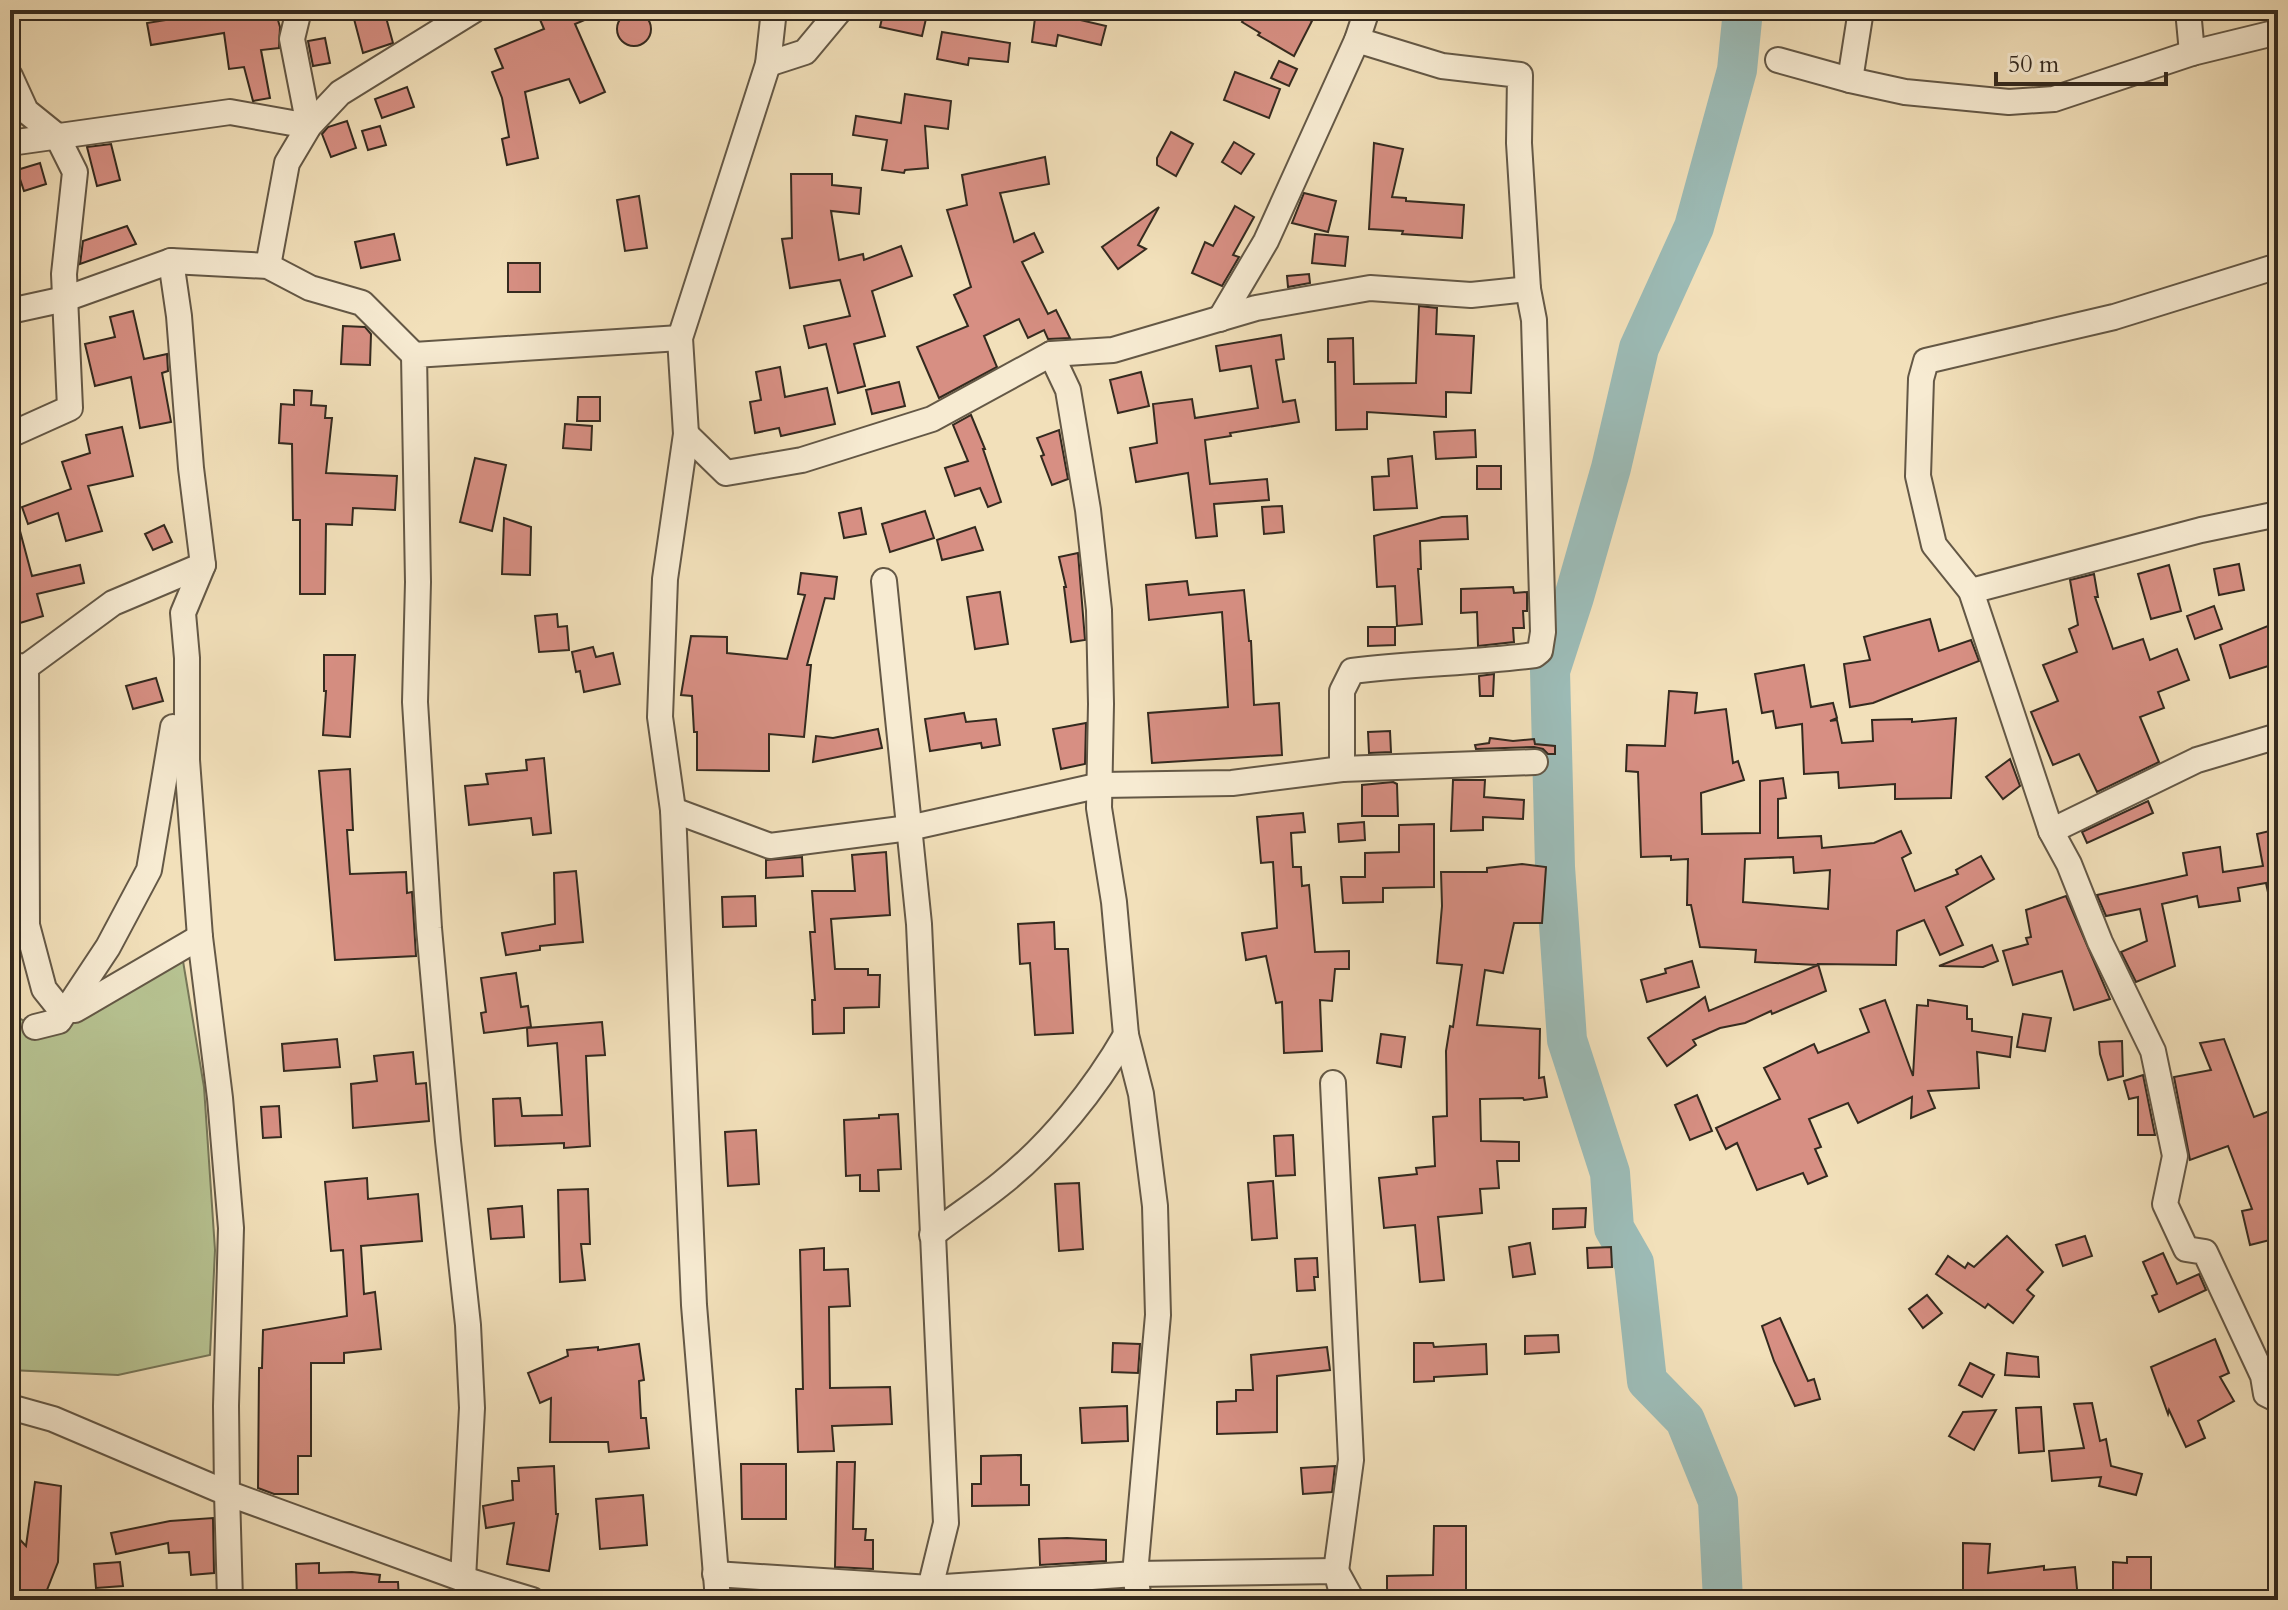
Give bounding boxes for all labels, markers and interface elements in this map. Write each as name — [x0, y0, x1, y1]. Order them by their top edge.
scale bar — [1996, 36, 2166, 86]
text: 50 m — [2008, 48, 2060, 81]

